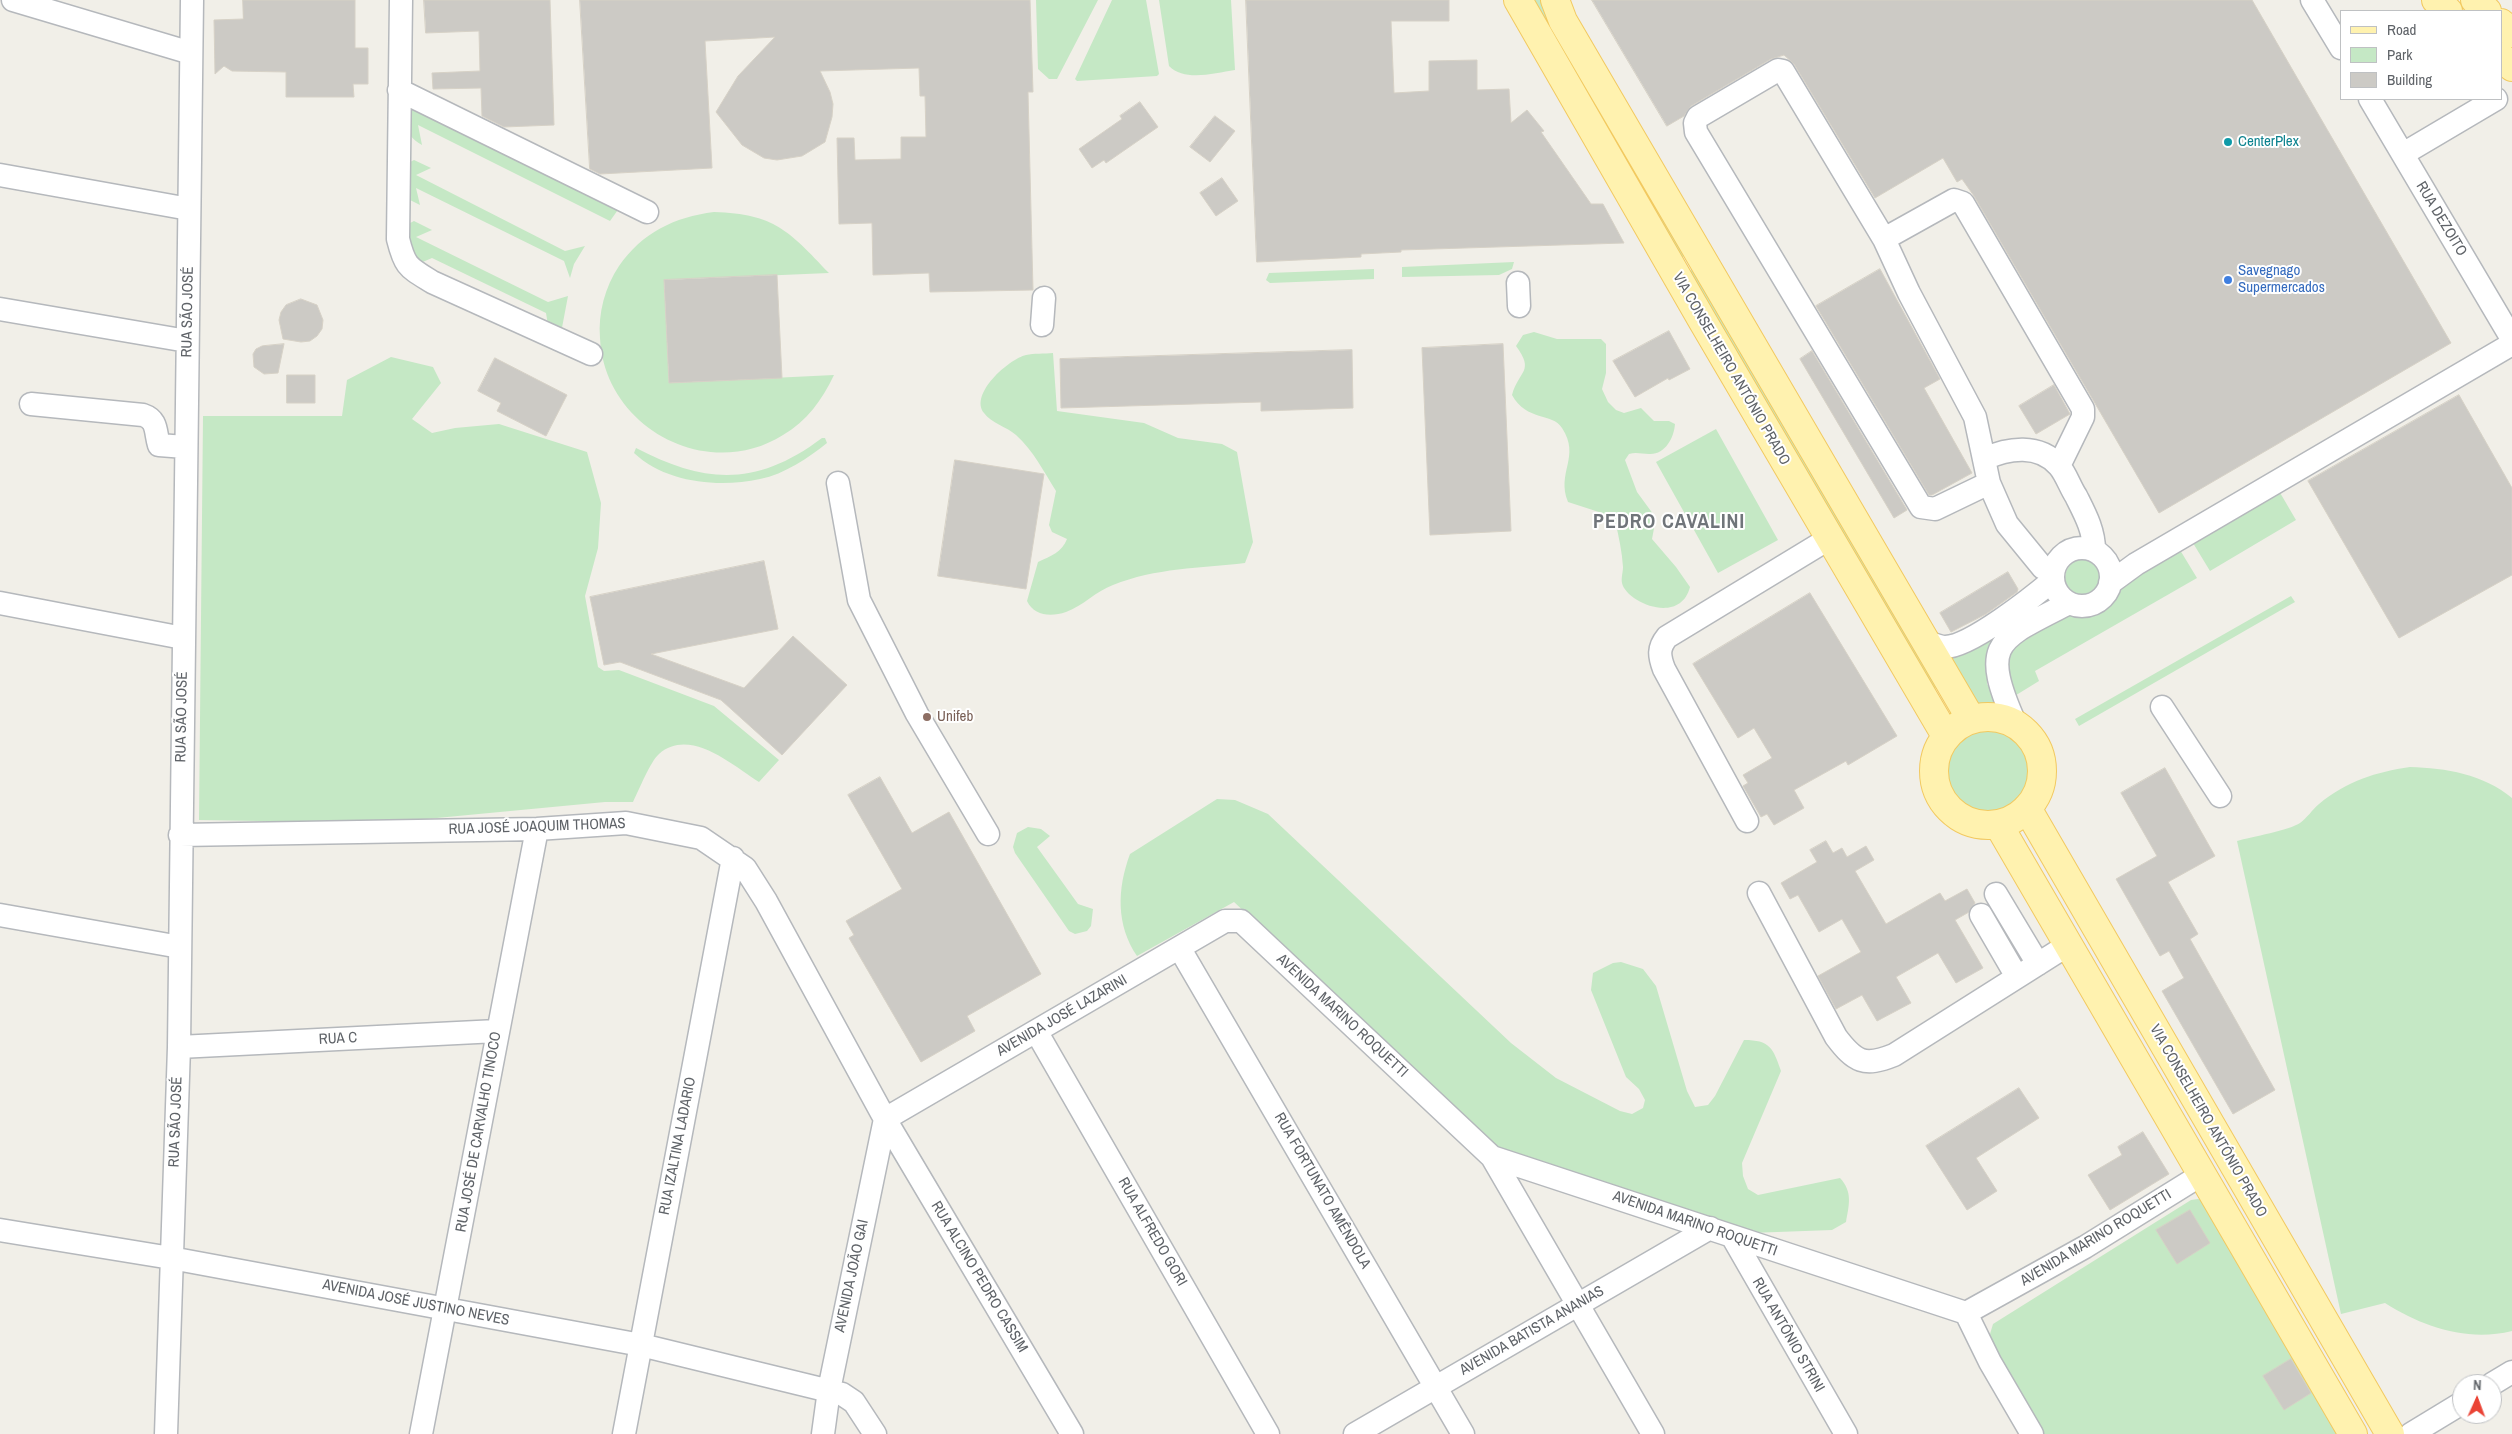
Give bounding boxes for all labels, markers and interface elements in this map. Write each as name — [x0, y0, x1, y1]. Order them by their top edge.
legend — [2340, 10, 2502, 100]
text: Road — [2387, 19, 2416, 40]
text: Park — [2387, 44, 2412, 65]
text: Building — [2387, 69, 2432, 90]
place label: CenterPlex — [2238, 133, 2299, 151]
marker: CenterPlex — [2222, 136, 2234, 148]
street label: RUA DEZOITO — [2412, 178, 2470, 260]
place label: Savegnago Supermercados — [2238, 262, 2325, 297]
street label: RUA SÃO JOSÉ — [178, 266, 198, 358]
street label: VIA CONSELHEIRO ANTÔNIO PRADO — [1668, 270, 1794, 468]
marker: Savegnago Supermercados — [2222, 274, 2234, 286]
district label: PEDRO CAVALINI — [1591, 511, 1747, 535]
street label: RUA SÃO JOSÉ — [172, 671, 192, 763]
place label: Unifeb — [937, 708, 973, 726]
marker: Unifeb — [921, 711, 933, 723]
street label: RUA JOSÉ JOAQUIM THOMAS — [448, 815, 626, 839]
street label: AVENIDA MARINO ROQUETTI — [1273, 951, 1411, 1081]
street label: AVENIDA JOSÉ LAZARINI — [994, 971, 1130, 1061]
street label: VIA CONSELHEIRO ANTÔNIO PRADO — [2145, 1022, 2271, 1220]
street label: RUA C — [318, 1029, 358, 1049]
street label: RUA JOSÉ DE CARVALHO TINOCO — [452, 1030, 506, 1234]
street label: RUA SÃO JOSÉ — [165, 1076, 187, 1168]
street label: RUA IZALTINA LADARIO — [656, 1076, 700, 1216]
street label: RUA FORTUNATO AMÊNDOLA — [1270, 1110, 1374, 1272]
street label: RUA ALFREDO GORI — [1114, 1175, 1190, 1289]
street label: AVENIDA MARINO ROQUETTI — [2017, 1186, 2175, 1290]
street label: AVENIDA MARINO ROQUETTI — [1610, 1187, 1780, 1261]
street label: RUA ALCINO PEDRO CASSIM — [927, 1198, 1031, 1356]
street label: AVENIDA JOÃO GAI — [831, 1218, 873, 1334]
street label: RUA ANTÔNIO STRINI — [1748, 1275, 1828, 1395]
street label: AVENIDA JOSÉ JUSTINO NEVES — [321, 1276, 511, 1330]
street label: AVENIDA BATISTA ANANIAS — [1457, 1282, 1607, 1380]
north arrow — [2452, 1374, 2502, 1424]
text: N — [2473, 1376, 2482, 1394]

